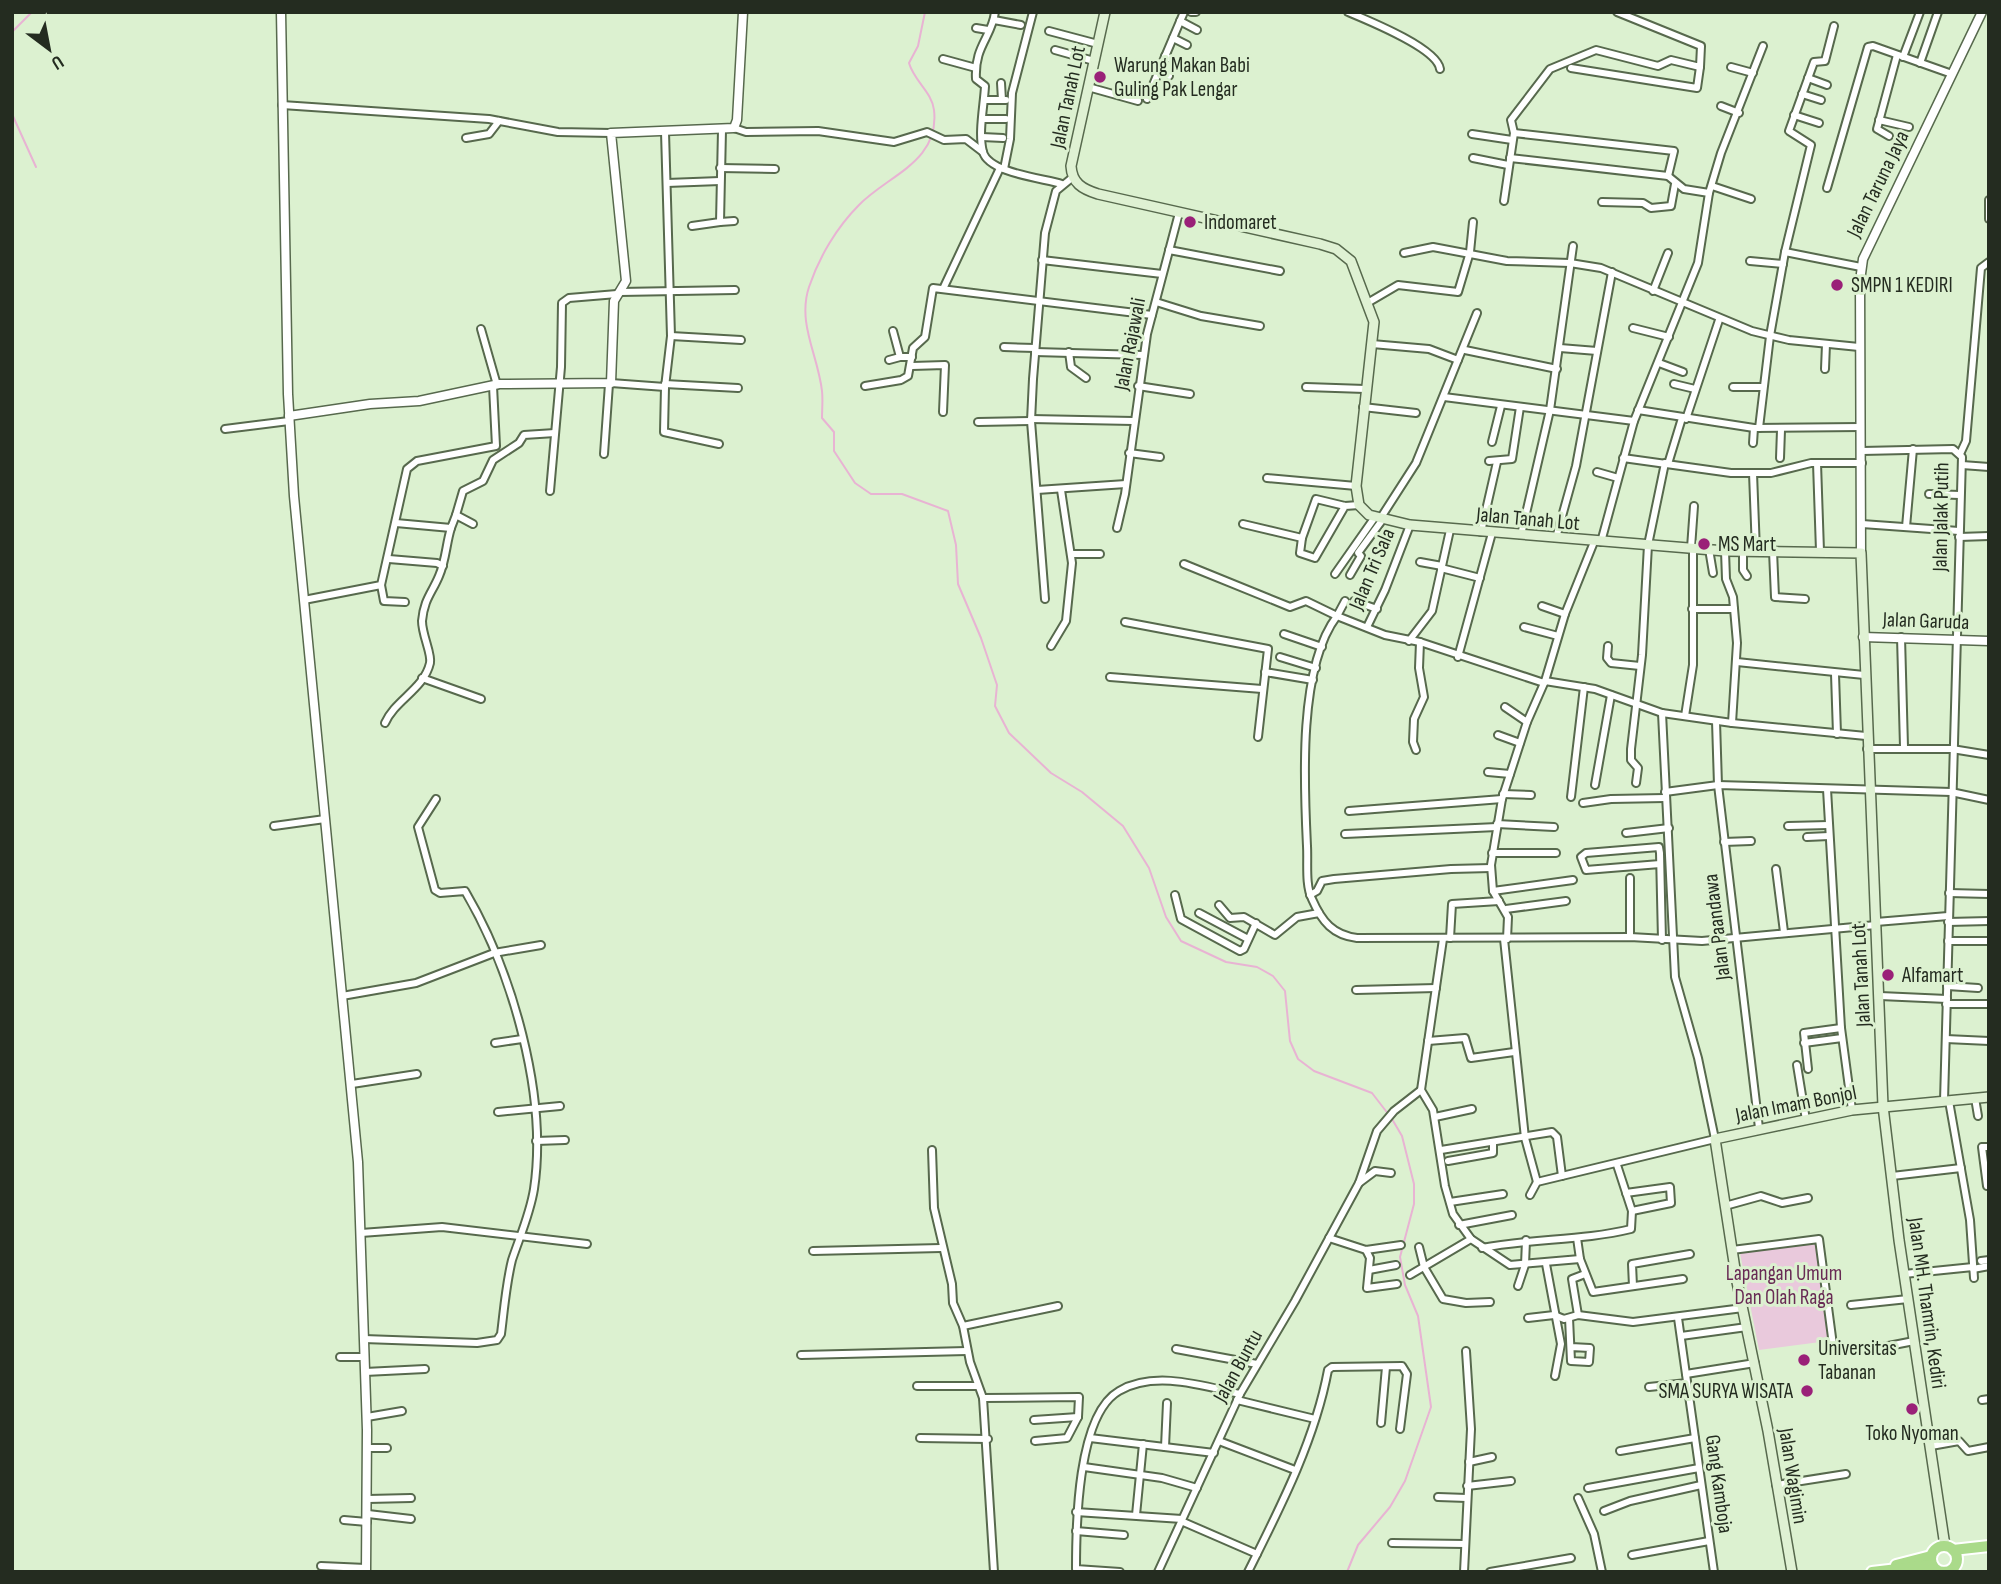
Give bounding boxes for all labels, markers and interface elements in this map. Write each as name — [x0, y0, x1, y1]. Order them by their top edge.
north arrow — [14, 14, 84, 84]
street label: Jalan Tanah Lot — [1045, 44, 1091, 151]
text: U — [47, 50, 68, 75]
place label: Warung Makan Babi Guling Pak Lengar — [1114, 53, 1250, 102]
marker: Warung Makan Babi Guling Pak Lengar — [1092, 69, 1108, 85]
street label: Jalan Taruna Jaya — [1841, 127, 1915, 242]
place label: Indomaret — [1204, 210, 1277, 235]
marker: Indomaret — [1182, 214, 1198, 230]
place label: SMPN 1 KEDIRI — [1851, 273, 1953, 298]
marker: SMPN 1 KEDIRI — [1829, 277, 1845, 293]
street label: Jalan Rajawali — [1109, 296, 1151, 393]
street label: Jalan Jalak Putih — [1928, 462, 1954, 573]
street label: Jalan Tanah Lot — [1474, 502, 1581, 536]
street label: Jalan Tri Sala — [1343, 525, 1400, 614]
place label: MS Mart — [1718, 532, 1776, 557]
marker: MS Mart — [1696, 536, 1712, 552]
street label: Jalan Garuda — [1881, 607, 1970, 635]
street label: Jalan Paandawa — [1698, 872, 1736, 983]
street label: Jalan Tanah Lot — [1846, 922, 1876, 1029]
place label: Alfamart — [1901, 963, 1963, 988]
marker: Alfamart — [1880, 967, 1896, 983]
street label: Jalan Imam Bonjol — [1732, 1080, 1859, 1128]
street label: Jalan MH. Thamrin, Kediri — [1902, 1215, 1951, 1390]
park label: Lapangan Umum Dan Olah Raga — [1726, 1261, 1842, 1310]
street label: Jalan Buntu — [1207, 1325, 1268, 1408]
place label: Universitas Tabanan — [1818, 1336, 1897, 1385]
marker: Universitas Tabanan — [1796, 1352, 1812, 1368]
place label: SMA SURYA WISATA — [1659, 1379, 1794, 1404]
marker: SMA SURYA WISATA — [1799, 1383, 1815, 1399]
marker: Toko Nyoman — [1904, 1401, 1920, 1417]
place label: Toko Nyoman — [1865, 1421, 1959, 1446]
street label: Jalan Wagimin — [1773, 1425, 1813, 1526]
street label: Gang Kamboja — [1700, 1433, 1738, 1535]

